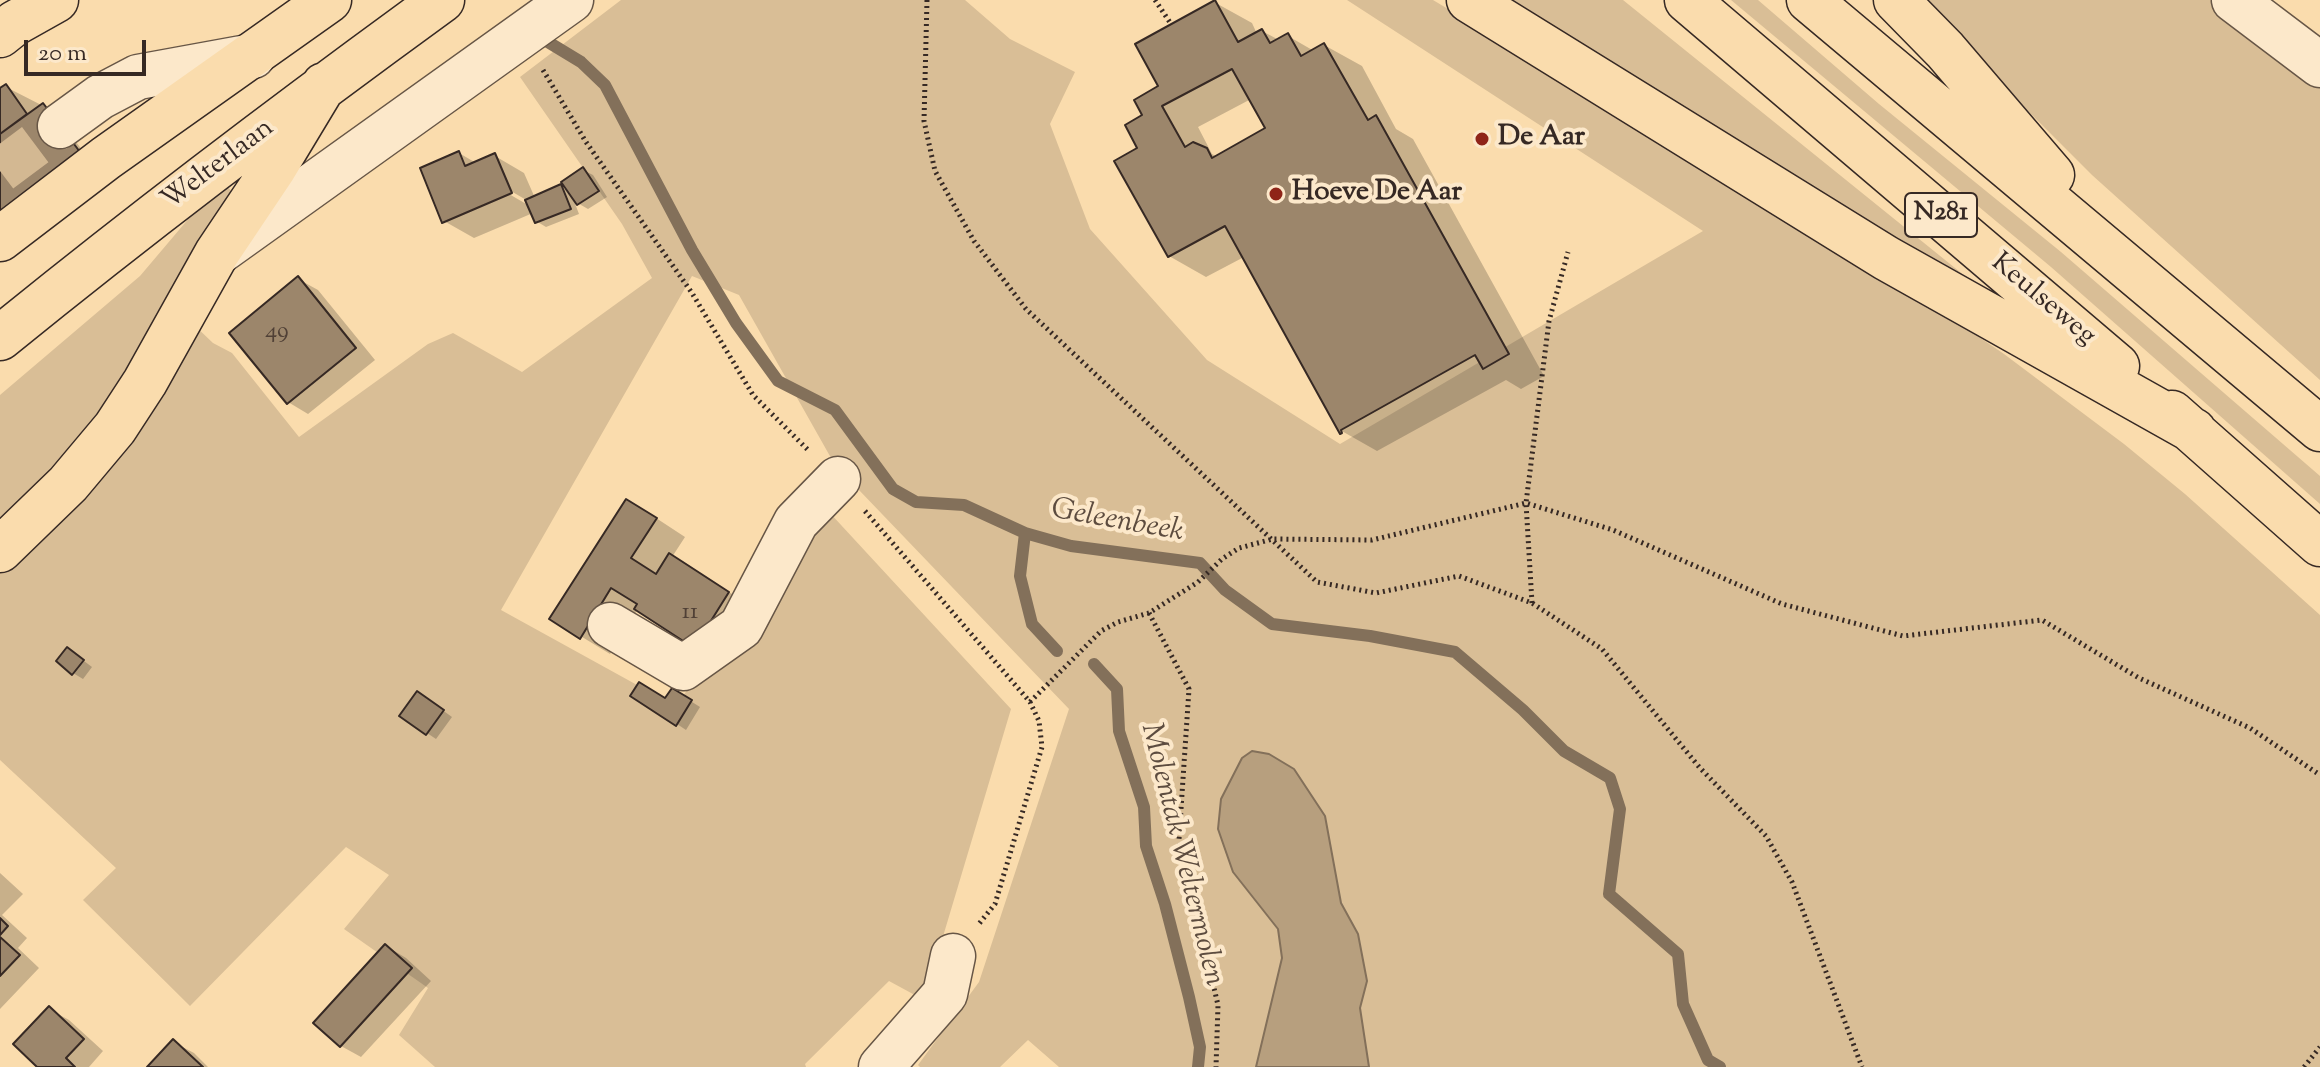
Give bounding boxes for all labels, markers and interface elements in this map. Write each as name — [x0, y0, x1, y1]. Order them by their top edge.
scale bar — [28, 24, 150, 74]
text: 20 m — [38, 37, 87, 71]
street label: Welterlaan — [156, 113, 282, 219]
place label: De Aar — [1498, 122, 1585, 156]
marker: De Aar — [1473, 130, 1491, 148]
place label: Hoeve De Aar — [1292, 177, 1462, 211]
marker: Hoeve De Aar — [1267, 185, 1285, 203]
road number: N281 — [1905, 193, 1977, 237]
street label: Keulseweg — [1983, 247, 2101, 355]
house number: 49 — [265, 319, 289, 347]
water label: Geleenbeek — [1048, 494, 1186, 552]
house number: 11 — [682, 600, 698, 628]
water label: Molentak Weltermolen — [1130, 720, 1230, 990]

